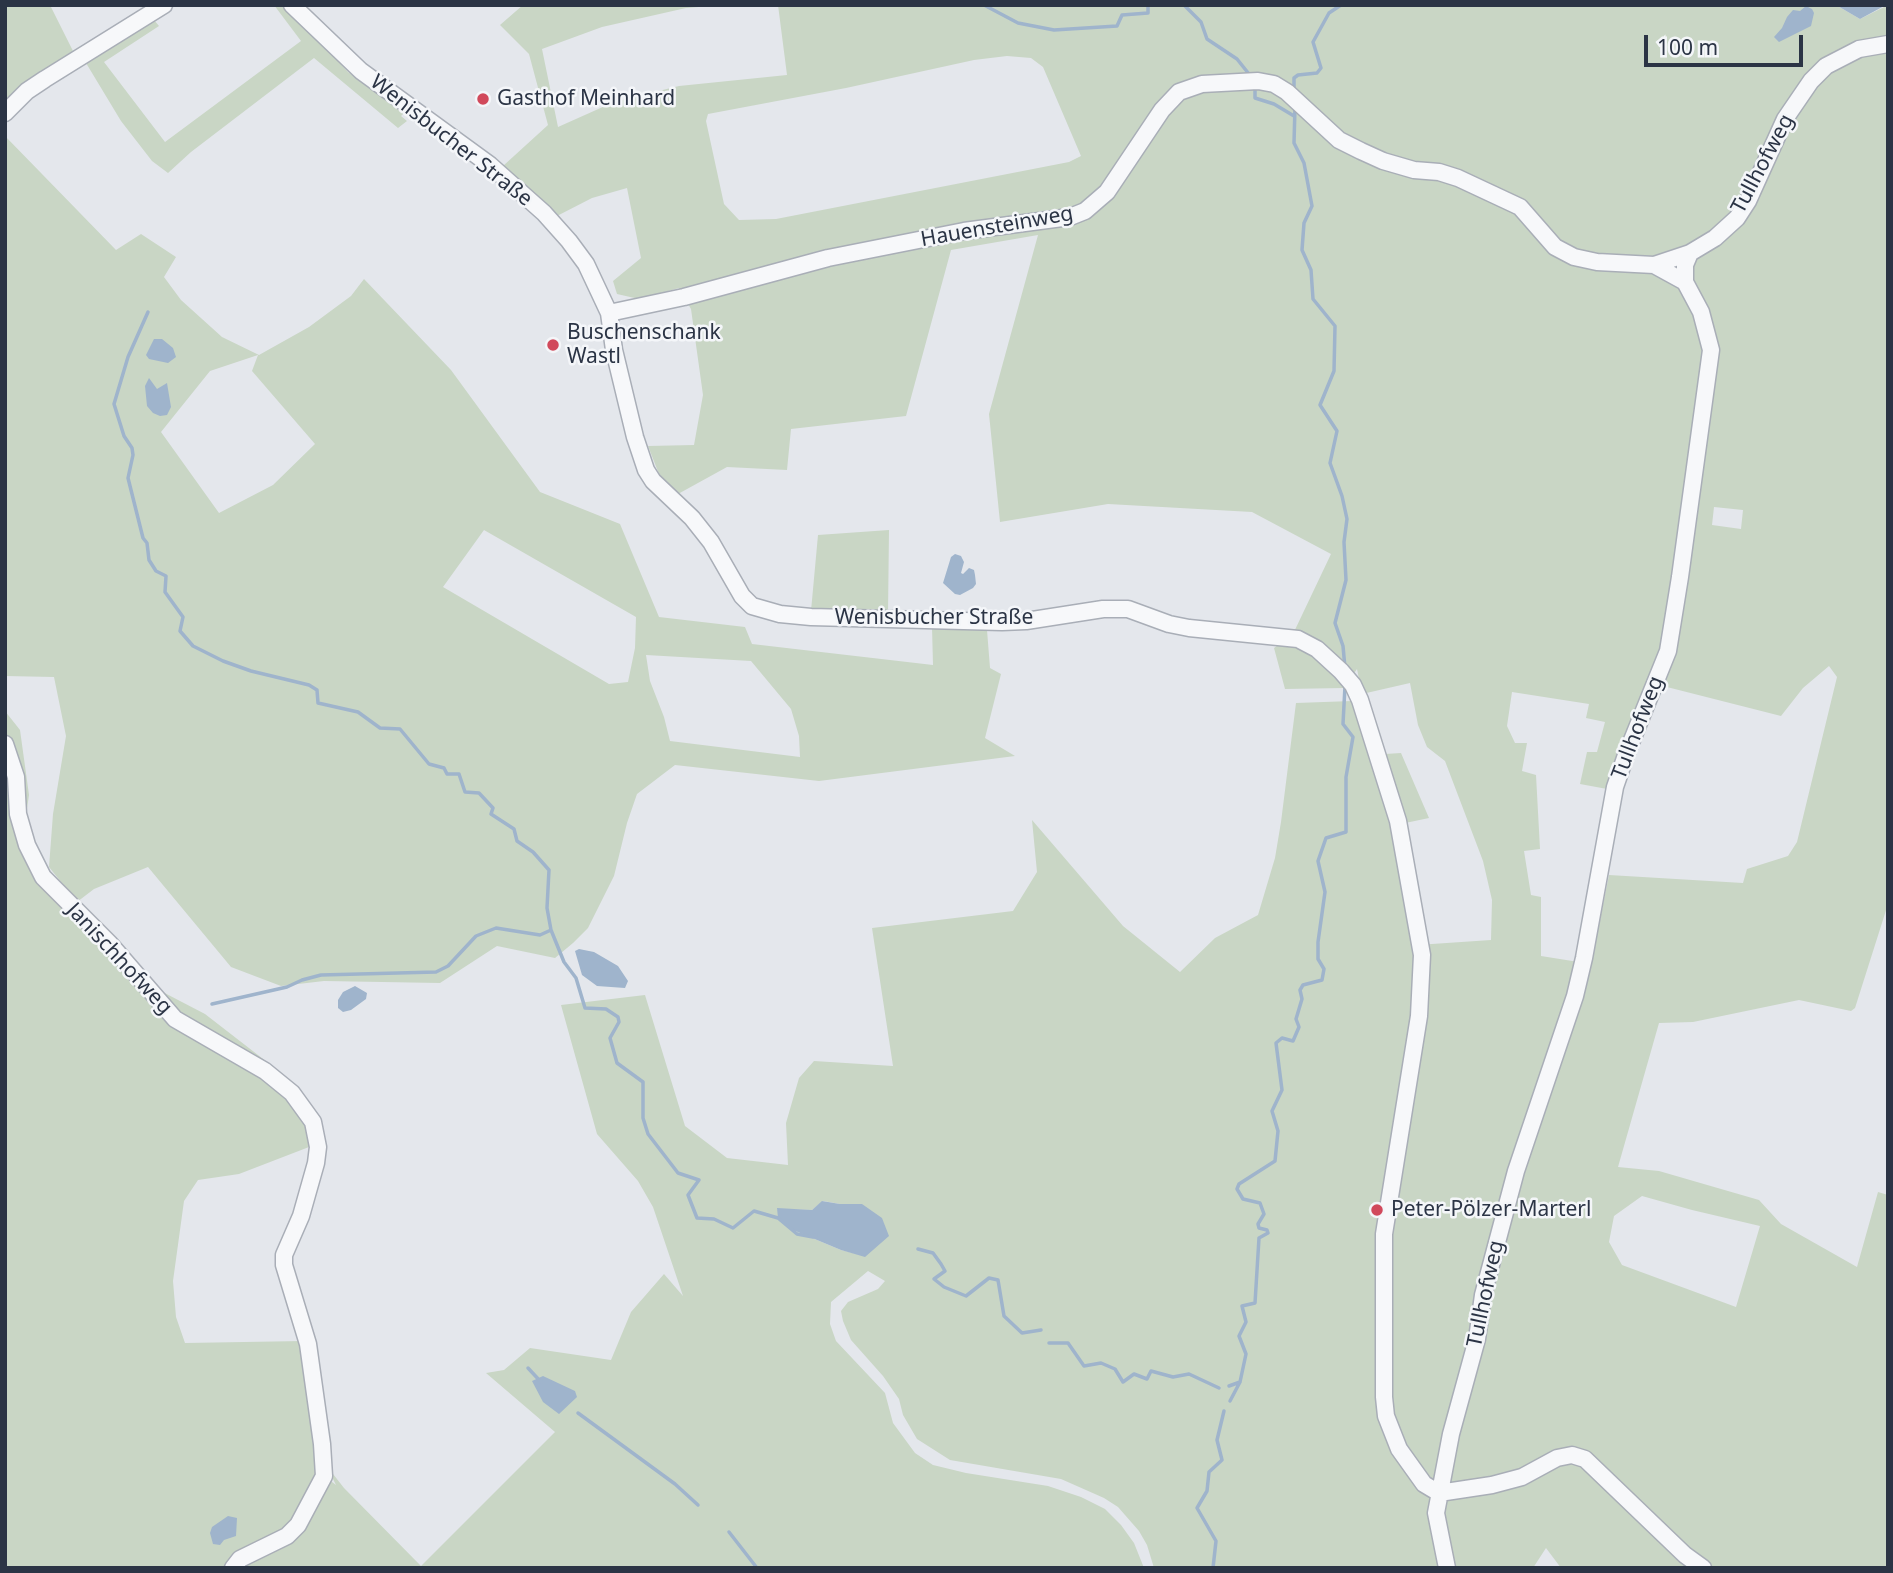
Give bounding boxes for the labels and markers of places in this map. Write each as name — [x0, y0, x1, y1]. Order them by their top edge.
place label: Gasthof Meinhard — [497, 86, 675, 112]
marker: Gasthof Meinhard — [475, 91, 491, 107]
place label: Buschenschank Wastl — [567, 320, 721, 370]
marker: Buschenschank Wastl — [545, 337, 561, 353]
place label: Peter-Pölzer-Marterl — [1391, 1197, 1591, 1223]
marker: Peter-Pölzer-Marterl — [1369, 1202, 1385, 1218]

